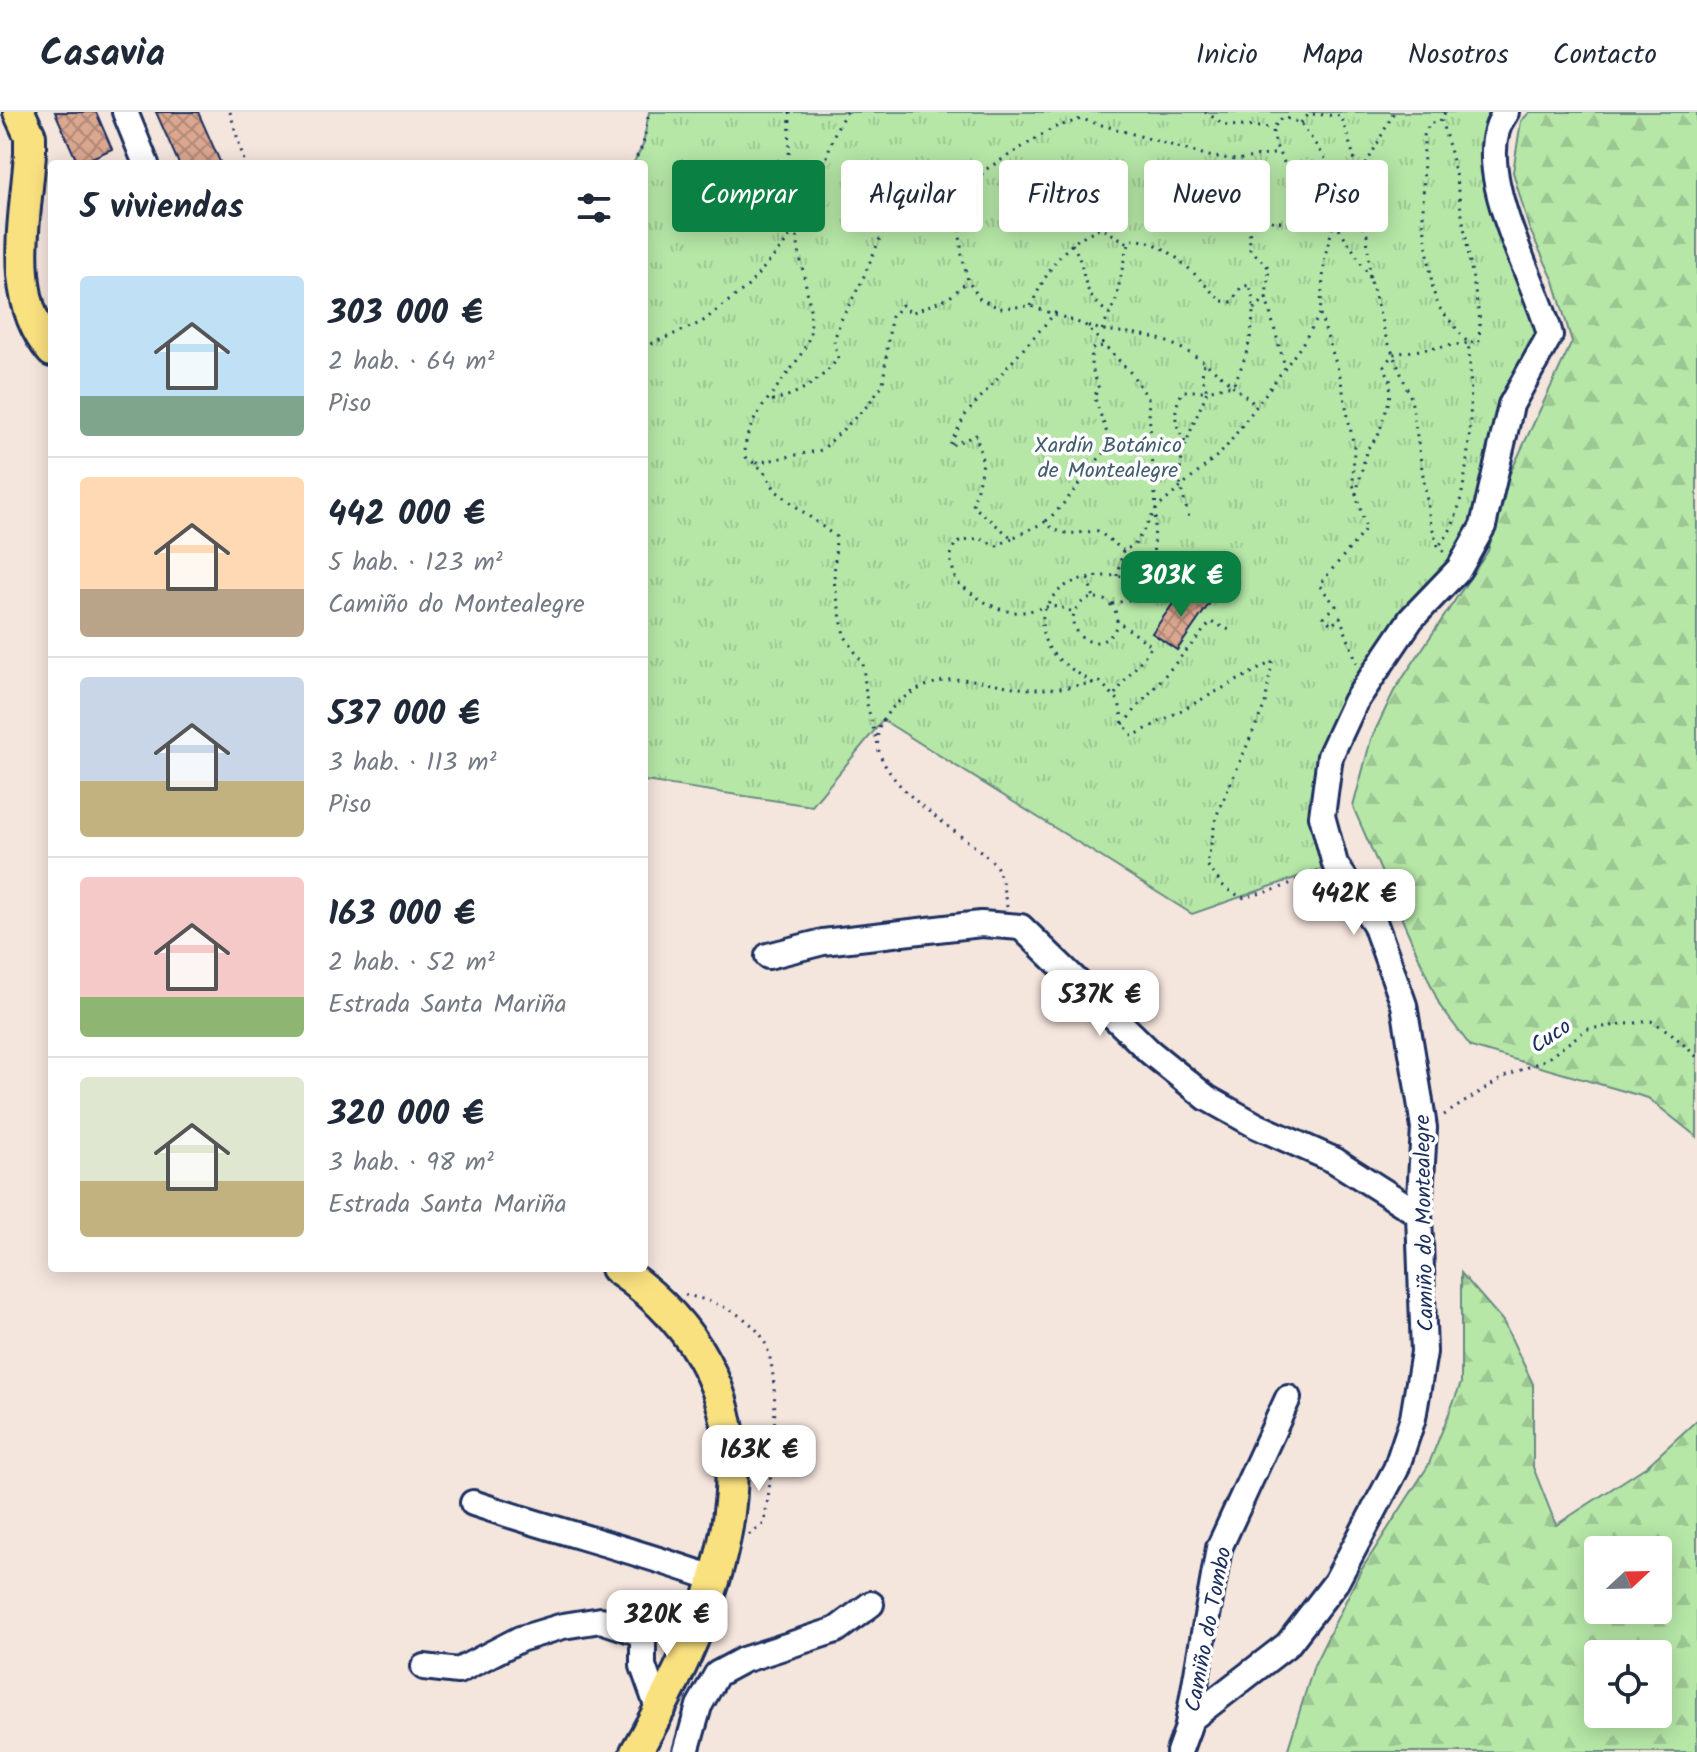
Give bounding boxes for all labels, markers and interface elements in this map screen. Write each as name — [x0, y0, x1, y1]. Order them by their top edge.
text: Casavia — [40, 25, 165, 85]
text: Inicio — [1196, 33, 1258, 78]
text: Mapa — [1302, 33, 1364, 78]
text: Nosotros — [1408, 33, 1509, 78]
text: Contacto — [1553, 33, 1657, 78]
chip: Comprar — [672, 160, 825, 232]
chip: Alquilar — [841, 160, 983, 232]
chip: Filtros — [999, 160, 1128, 232]
chip: Nuevo — [1144, 160, 1270, 232]
chip: Piso — [1286, 160, 1388, 232]
text: 5 viviendas — [80, 181, 244, 235]
icon: filters — [572, 186, 616, 230]
text: 303 000 € — [328, 287, 483, 341]
icon: home — [144, 308, 240, 404]
text: 2 hab. · 64 m² — [328, 341, 494, 383]
text: Piso — [328, 383, 371, 425]
park label: Xardín Botánico de Montealegre — [1034, 429, 1182, 489]
text: 442 000 € — [328, 488, 485, 542]
icon: home — [144, 509, 240, 605]
text: 5 hab. · 123 m² — [328, 542, 503, 584]
pin: 303K € — [1116, 551, 1246, 619]
text: 303K € — [1139, 556, 1223, 598]
text: Camiño do Montealegre — [328, 584, 585, 626]
text: 537 000 € — [328, 688, 480, 742]
icon: home — [144, 709, 240, 805]
text: 3 hab. · 113 m² — [328, 742, 497, 784]
text: Piso — [328, 784, 371, 826]
pin: 442K € — [1289, 869, 1419, 937]
text: 442K € — [1311, 874, 1397, 916]
text: 163 000 € — [328, 888, 475, 942]
icon: home — [144, 909, 240, 1005]
text: 2 hab. · 52 m² — [328, 942, 495, 984]
pin: 537K € — [1035, 970, 1165, 1038]
text: 537K € — [1059, 975, 1141, 1017]
text: Estrada Santa Mariña — [328, 984, 567, 1026]
street label: Cuco — [1524, 1010, 1579, 1064]
text: 320 000 € — [328, 1088, 484, 1142]
icon: home — [144, 1109, 240, 1205]
street label: Camiño do Montealegre — [1406, 1114, 1445, 1332]
text: 3 hab. · 98 m² — [328, 1142, 494, 1184]
text: Estrada Santa Mariña — [328, 1184, 567, 1226]
pin: 163K € — [694, 1425, 824, 1493]
text: 163K € — [720, 1430, 798, 1472]
north arrow — [1584, 1536, 1672, 1624]
map controls — [1584, 1536, 1672, 1728]
street label: Camiño do Tombo — [1176, 1544, 1243, 1715]
pin: 320K € — [602, 1590, 732, 1658]
text: 320K € — [625, 1595, 709, 1637]
button: locate — [1584, 1640, 1672, 1728]

